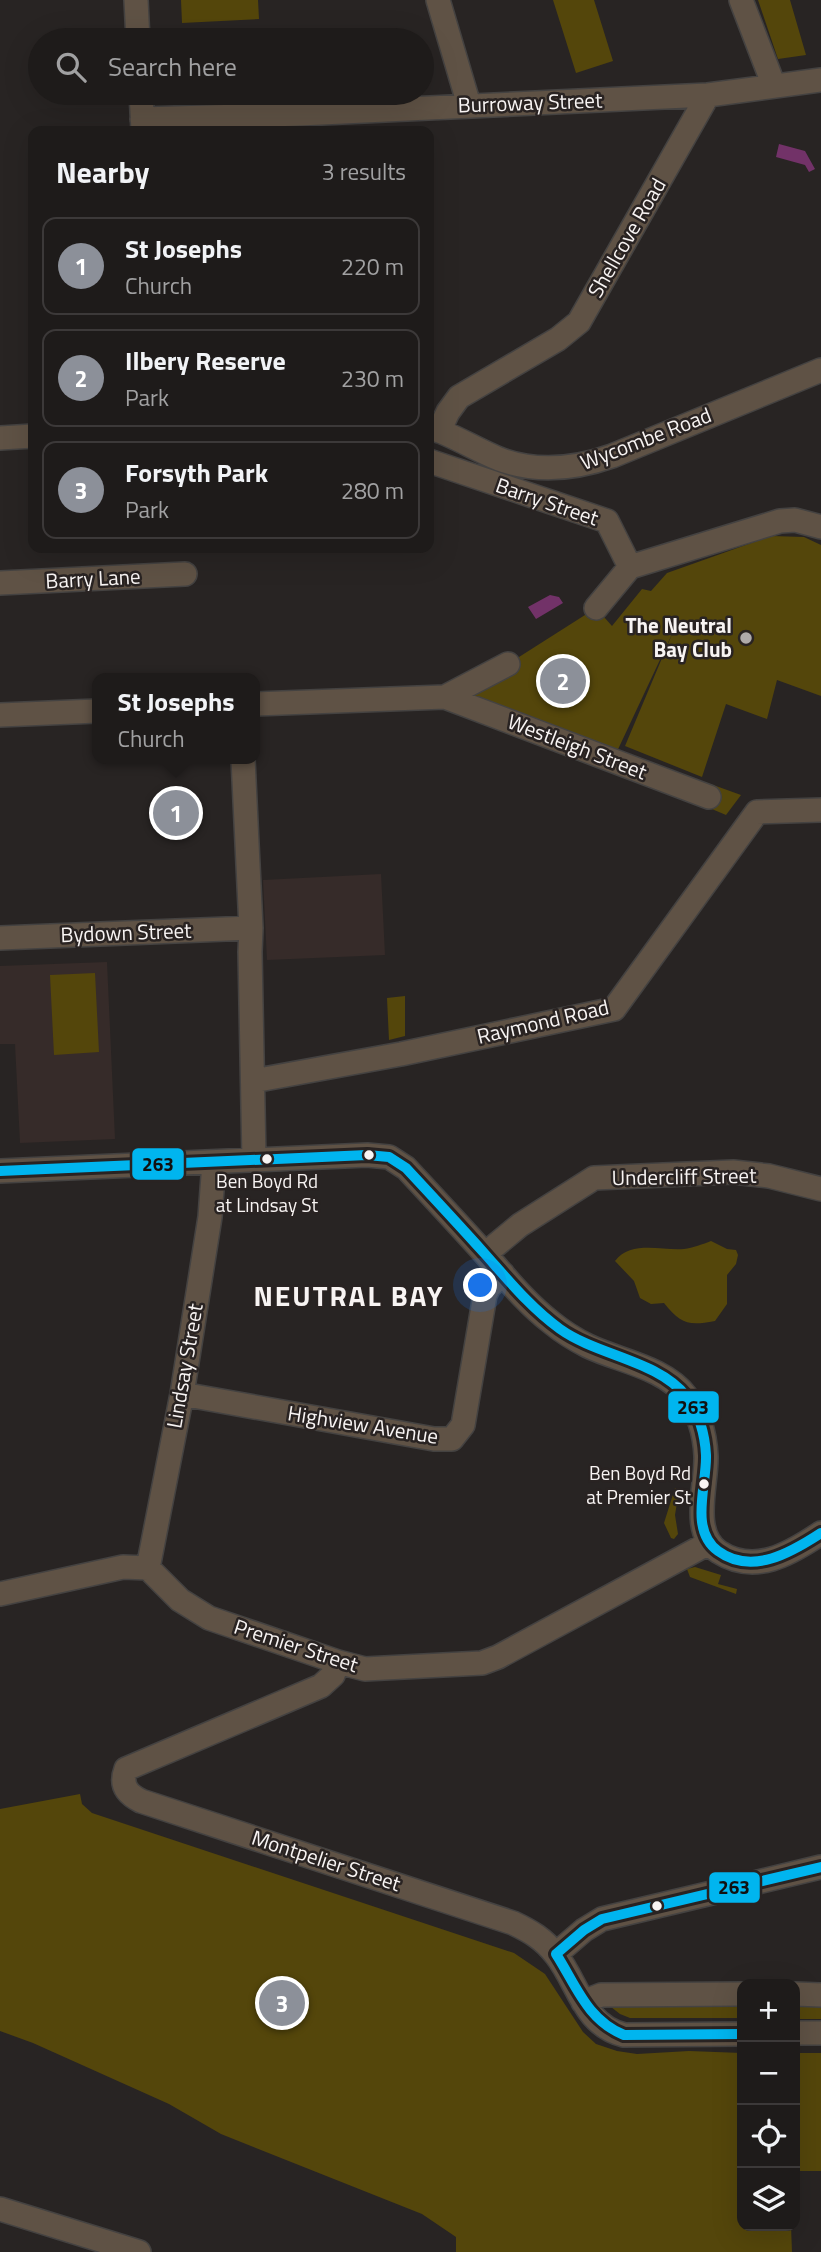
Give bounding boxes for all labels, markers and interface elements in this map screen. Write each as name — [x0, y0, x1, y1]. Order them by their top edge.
search box — [28, 28, 434, 105]
text: Search here — [108, 47, 237, 86]
icon: search — [52, 48, 90, 86]
street label: Burroway Street — [457, 83, 603, 121]
text: Nearby — [56, 149, 149, 195]
text: 3 results — [322, 154, 406, 189]
street label: Shellcove Road — [579, 172, 673, 303]
text: St Josephs — [125, 229, 242, 268]
text: 1 — [75, 249, 87, 284]
text: 220 m — [341, 249, 404, 284]
text: Church — [125, 268, 192, 303]
text: Ilbery Reserve — [125, 341, 286, 380]
text: 2 — [75, 361, 87, 396]
text: 230 m — [341, 361, 404, 396]
text: Park — [125, 380, 169, 415]
street label: Wycombe Road — [575, 398, 716, 478]
text: Forsyth Park — [125, 453, 268, 492]
street label: Barry Street — [492, 469, 604, 534]
text: 3 — [75, 473, 87, 508]
text: 280 m — [341, 473, 404, 508]
text: Park — [125, 492, 169, 527]
street label: Barry Lane — [45, 560, 141, 596]
place label: The Neutral Bay Club — [625, 609, 732, 665]
marker: The Neutral Bay Club — [738, 630, 754, 646]
pin: 2 — [540, 655, 586, 707]
popup — [92, 673, 260, 764]
text: St Josephs — [117, 682, 235, 721]
street label: Westleigh Street — [503, 705, 652, 788]
text: Church — [117, 721, 185, 756]
pin: 1 — [153, 787, 199, 839]
street label: Bydown Street — [60, 914, 193, 950]
street label: Raymond Road — [474, 990, 612, 1052]
line badge: 263 — [131, 1147, 185, 1181]
unlabelled marker — [362, 1148, 376, 1162]
text: 263 — [142, 1149, 174, 1178]
marker: Ben Boyd Rd at Lindsay St — [260, 1152, 274, 1166]
street label: Undercliff Street — [611, 1159, 757, 1193]
place label: Ben Boyd Rd at Lindsay St — [216, 1166, 318, 1219]
your location — [463, 1268, 497, 1302]
district label: NEUTRAL BAY — [253, 1274, 445, 1317]
street label: Lindsay Street — [157, 1300, 211, 1431]
line badge: 263 — [667, 1390, 720, 1424]
text: 263 — [677, 1392, 709, 1421]
street label: Highview Avenue — [285, 1396, 441, 1452]
place label: Ben Boyd Rd at Premier St — [586, 1458, 691, 1511]
marker: Ben Boyd Rd at Premier St — [697, 1477, 711, 1491]
street label: Premier Street — [230, 1610, 363, 1680]
street label: Montpelier Street — [248, 1821, 406, 1899]
line badge: 263 — [708, 1871, 761, 1904]
text: 263 — [718, 1872, 750, 1901]
unlabelled marker — [650, 1899, 664, 1913]
pin: 3 — [259, 1977, 305, 2029]
map controls — [737, 1979, 800, 2231]
button: + — [737, 1979, 800, 2042]
button: − — [737, 2042, 800, 2105]
button: locate — [737, 2105, 800, 2168]
button: layers — [737, 2168, 800, 2231]

